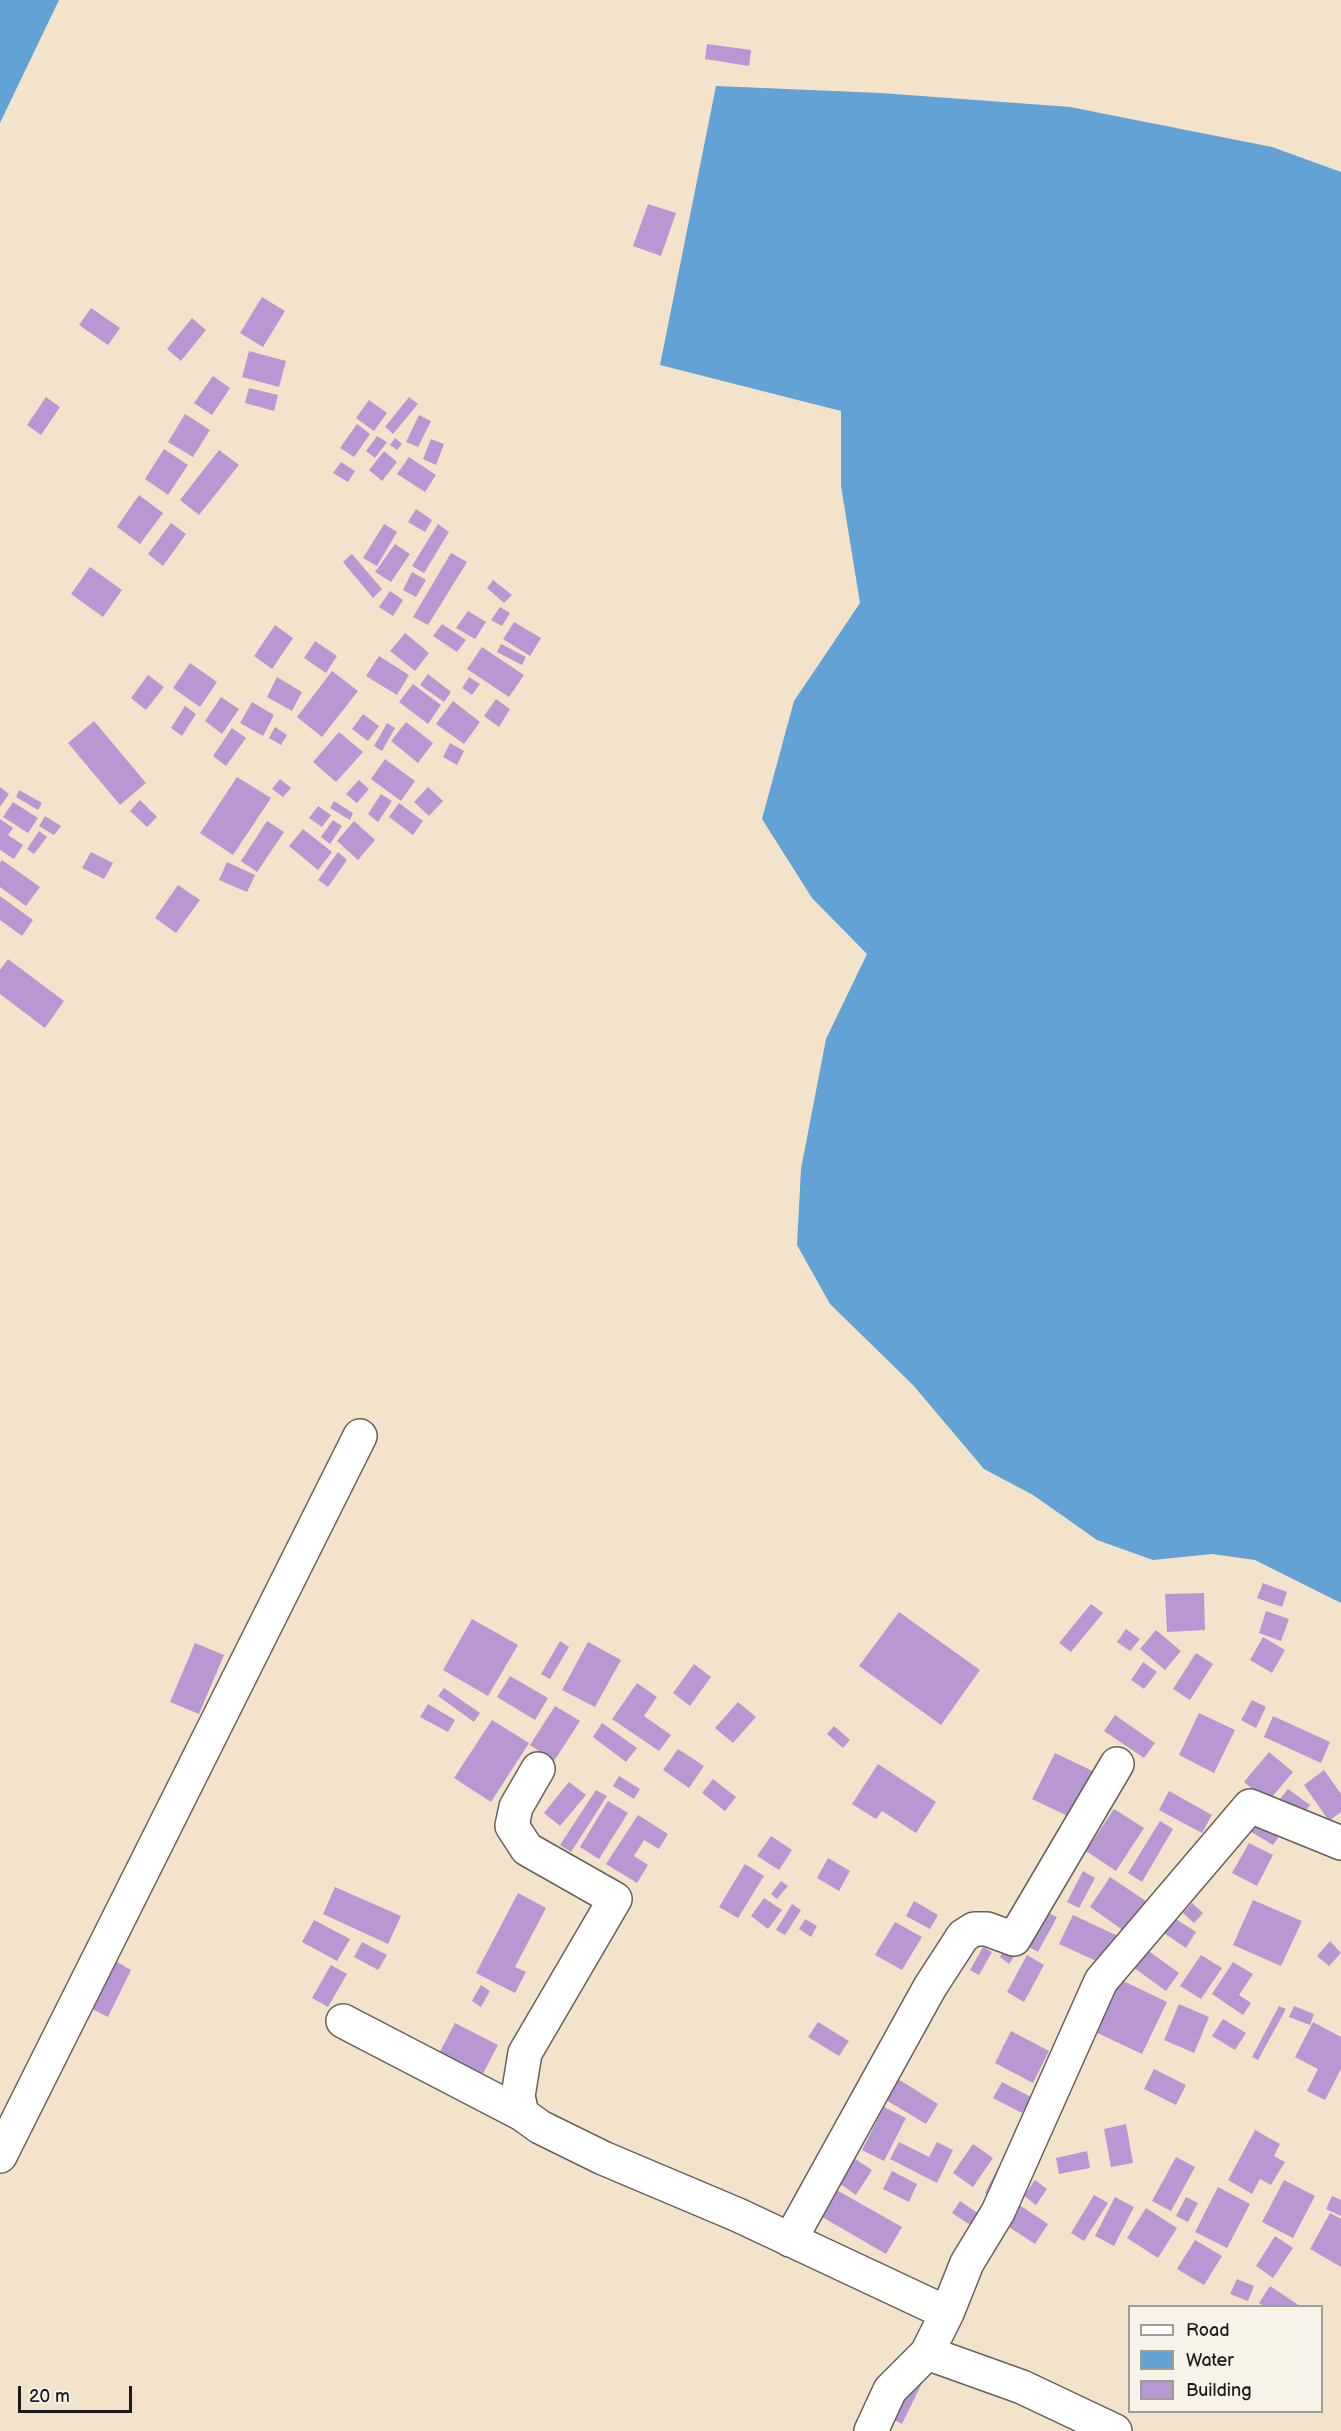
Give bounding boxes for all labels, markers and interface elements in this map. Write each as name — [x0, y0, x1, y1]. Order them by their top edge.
legend — [1128, 2305, 1323, 2413]
text: Road — [1186, 2320, 1230, 2341]
text: Water — [1186, 2350, 1234, 2371]
scale bar — [21, 2374, 135, 2412]
text: Building — [1186, 2380, 1252, 2401]
text: 20 m — [29, 2386, 70, 2407]

